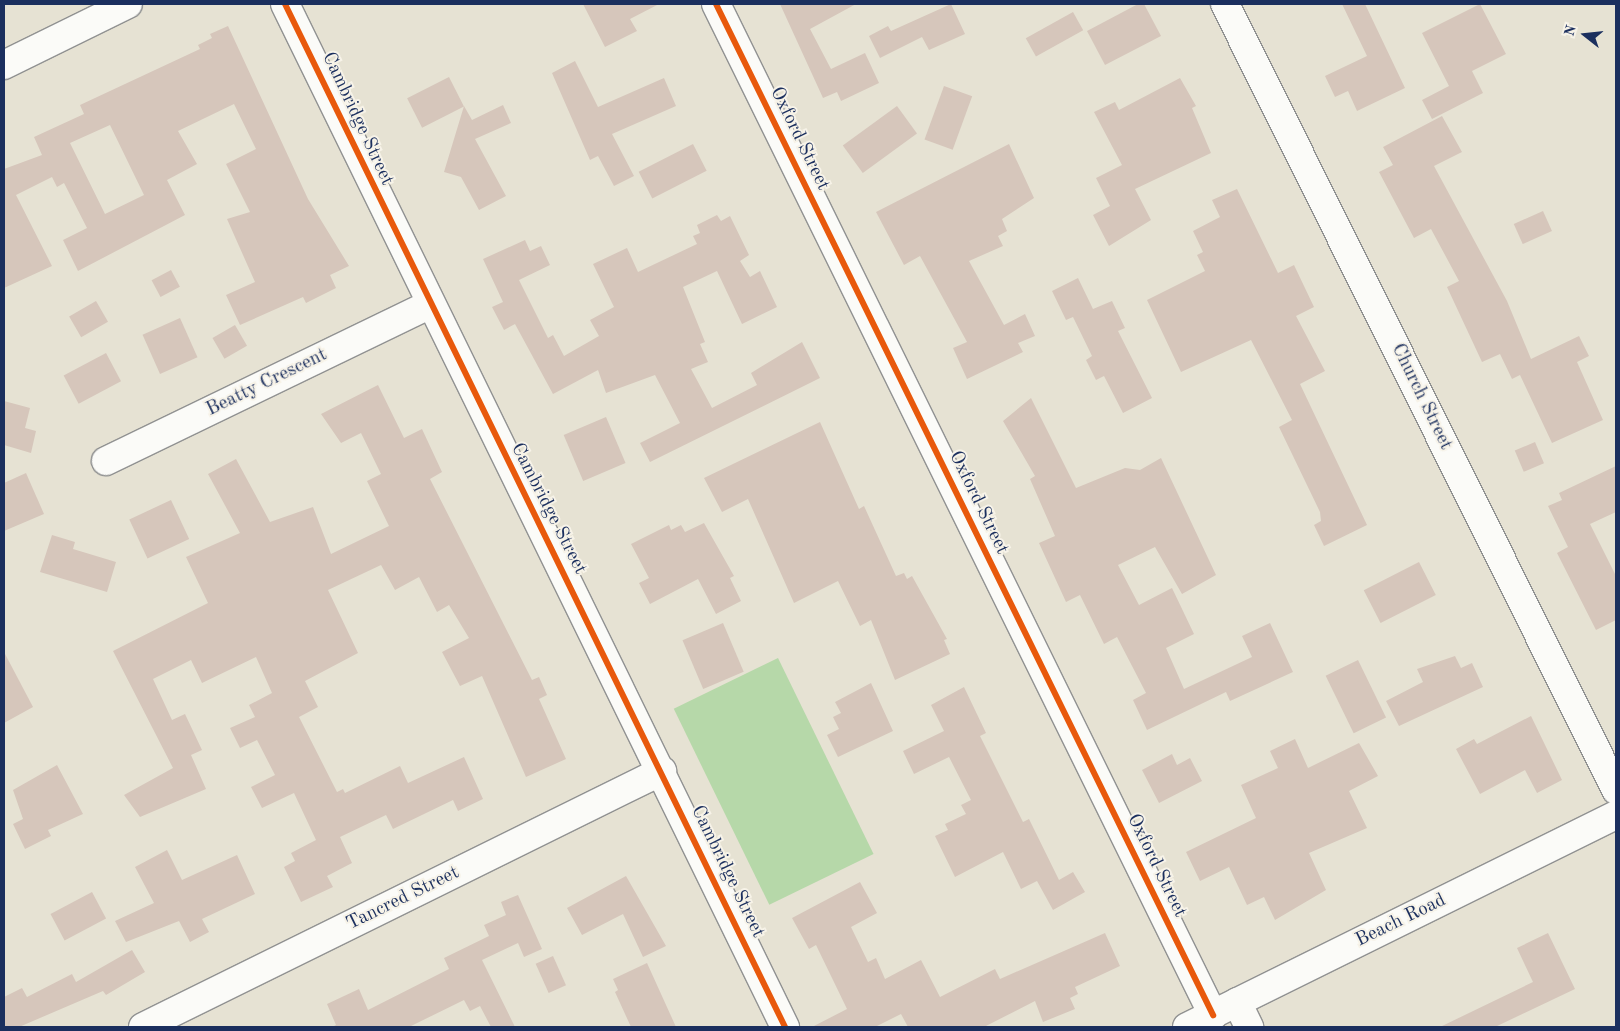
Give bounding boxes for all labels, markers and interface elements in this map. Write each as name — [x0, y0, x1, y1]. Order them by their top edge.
north arrow — [1560, 10, 1610, 60]
text: N — [1562, 24, 1579, 38]
street label: Cambridge Street — [316, 49, 398, 189]
street label: Oxford Street — [764, 84, 834, 194]
street label: Church Street — [1385, 340, 1457, 454]
street label: Beatty Crescent — [203, 344, 331, 422]
street label: Cambridge Street — [505, 439, 591, 579]
street label: Oxford Street — [943, 448, 1013, 558]
street label: Cambridge Street — [685, 802, 769, 942]
street label: Oxford Street — [1121, 811, 1191, 921]
street label: Tancred Street — [343, 862, 463, 936]
street label: Beach Road — [1352, 889, 1450, 953]

